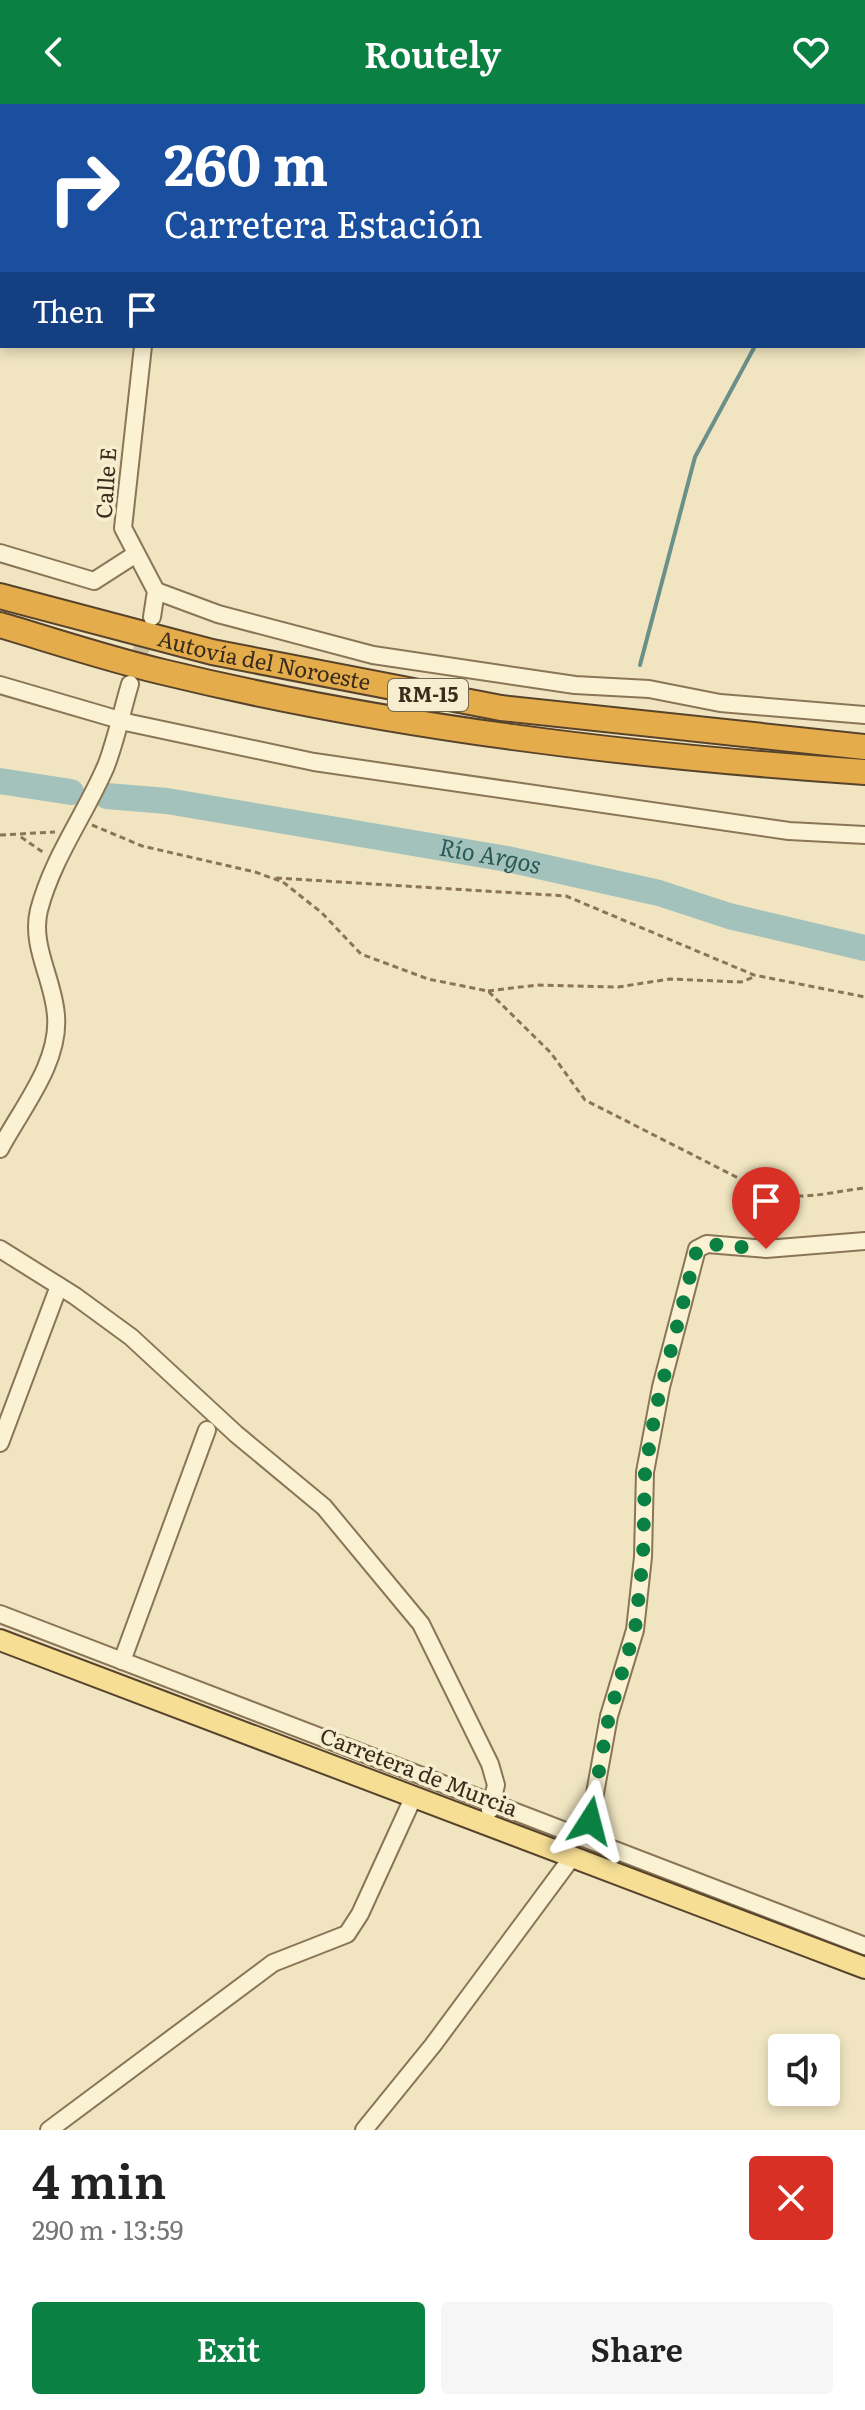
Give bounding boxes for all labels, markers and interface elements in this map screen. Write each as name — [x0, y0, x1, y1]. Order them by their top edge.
text: Routely — [364, 26, 501, 79]
icon: back — [32, 30, 76, 74]
icon: heart — [789, 30, 833, 74]
text: 260 m — [164, 120, 328, 203]
icon: right — [32, 136, 136, 240]
text: Carretera Estación — [164, 196, 483, 249]
text: Then — [32, 288, 104, 332]
icon: arrive — [120, 288, 164, 332]
street label: Calle E — [86, 446, 123, 520]
street label: Autovía del Noroeste — [154, 620, 374, 697]
road number: RM-15 — [388, 679, 468, 711]
water label: Río Argos — [437, 828, 545, 881]
pin — [732, 1167, 800, 1249]
icon: arrive — [744, 1179, 788, 1223]
street label: Carretera de Murcia — [316, 1718, 523, 1824]
position arrow — [548, 1779, 632, 1863]
map controls — [768, 2034, 840, 2106]
button: sound — [768, 2034, 840, 2106]
text: 4 min — [32, 2143, 166, 2214]
button: close — [749, 2156, 833, 2240]
text: 290 m · 13:59 — [32, 2209, 183, 2248]
button: Exit — [32, 2302, 425, 2394]
button: Share — [441, 2302, 833, 2394]

